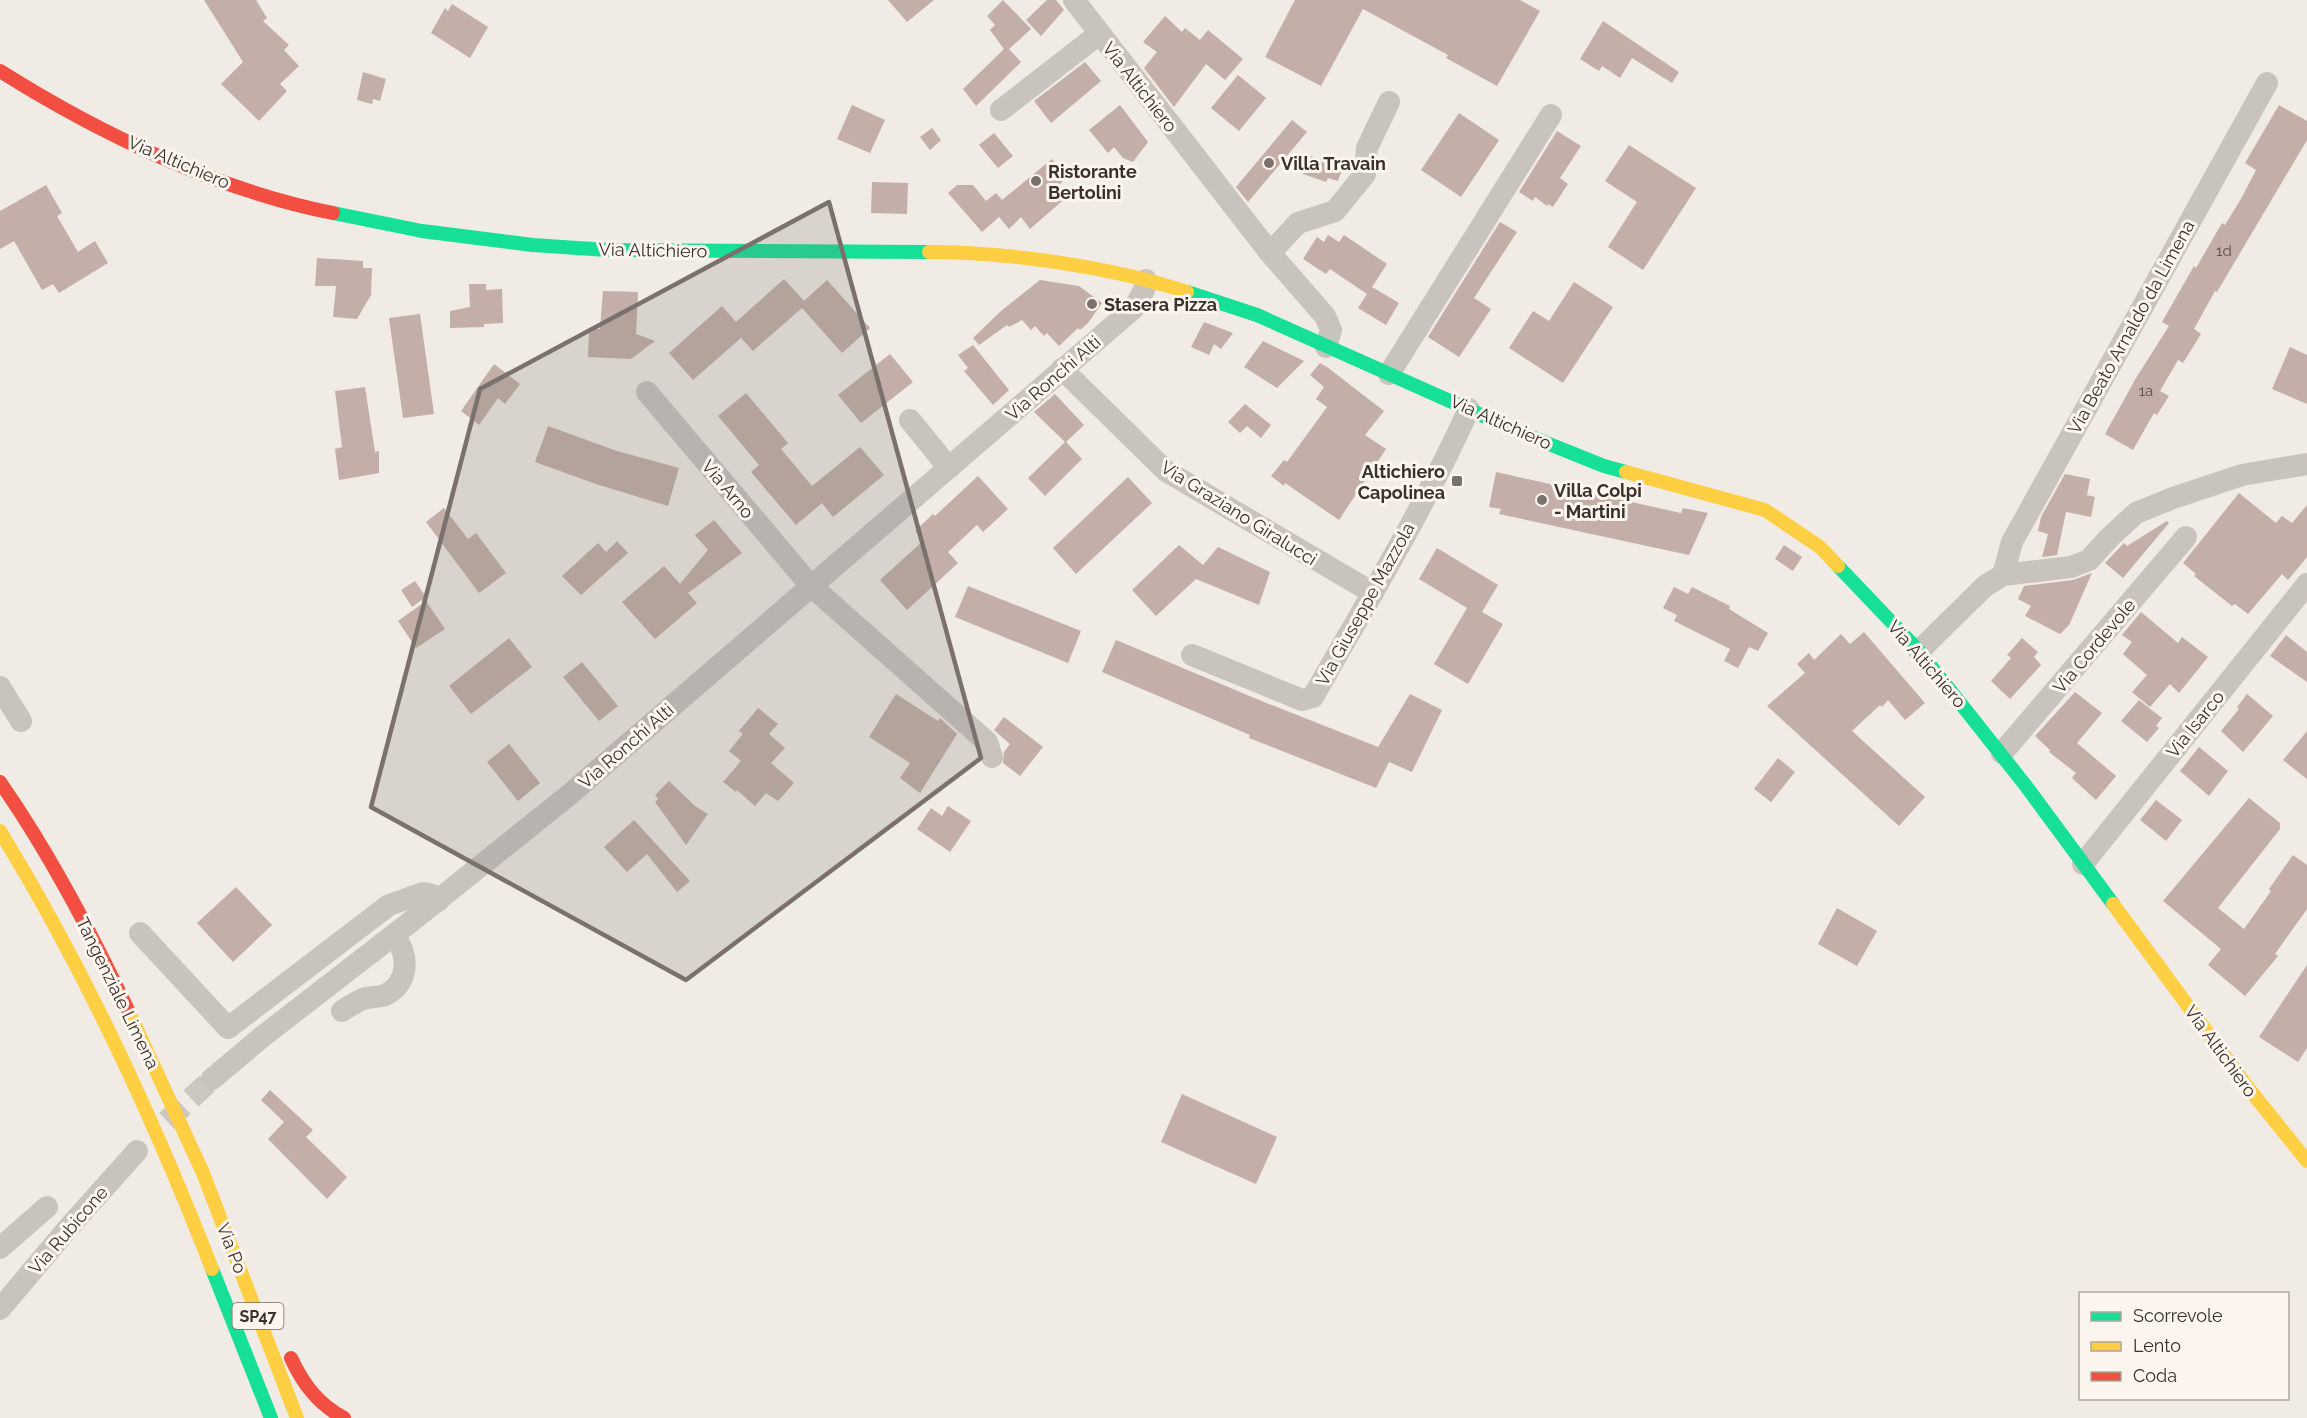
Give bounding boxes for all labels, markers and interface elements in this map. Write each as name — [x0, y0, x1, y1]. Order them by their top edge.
street label: Via Altichiero — [1098, 38, 1182, 136]
street label: Via Altichiero — [125, 131, 233, 193]
place label: Villa Travain — [1281, 153, 1386, 174]
marker: Villa Travain — [1262, 156, 1276, 170]
place label: Ristorante Bertolini — [1048, 161, 1137, 203]
marker: Ristorante Bertolini — [1029, 174, 1043, 188]
street label: Via Beato Arnaldo da Limena — [2063, 216, 2199, 438]
street label: Via Altichiero — [599, 239, 708, 261]
house number: 1d — [2216, 242, 2232, 260]
place label: Stasera Pizza — [1104, 294, 1217, 315]
marker: Stasera Pizza — [1085, 297, 1099, 311]
street label: Via Ronchi Alti — [1001, 331, 1105, 425]
house number: 1a — [2139, 382, 2153, 400]
street label: Via Altichiero — [1447, 390, 1555, 454]
street label: Via Arno — [698, 456, 759, 523]
street label: Via Graziano Giralucci — [1157, 456, 1321, 570]
place label: Altichiero Capolinea — [1358, 461, 1445, 503]
marker: Altichiero Capolinea — [1450, 474, 1464, 488]
place label: Villa Colpi - Martini — [1554, 480, 1642, 522]
marker: Villa Colpi - Martini — [1535, 493, 1549, 507]
street label: Via Giuseppe Mazzola — [1311, 519, 1419, 689]
street label: Via Cordevole — [2048, 594, 2140, 697]
street label: Via Altichiero — [1883, 616, 1971, 712]
street label: Via Isarco — [2162, 686, 2228, 762]
street label: Via Ronchi Alti — [574, 699, 678, 793]
street label: Tangenziale Limena — [72, 914, 164, 1072]
street label: Via Altichiero — [2181, 1001, 2262, 1101]
street label: Via Rubicone — [24, 1181, 112, 1278]
street label: Via Po — [213, 1220, 251, 1276]
legend — [2079, 1292, 2289, 1400]
road number: SP47 — [232, 1303, 284, 1329]
text: Scorrevole — [2133, 1305, 2223, 1326]
text: Lento — [2133, 1335, 2181, 1356]
text: Coda — [2133, 1365, 2177, 1386]

